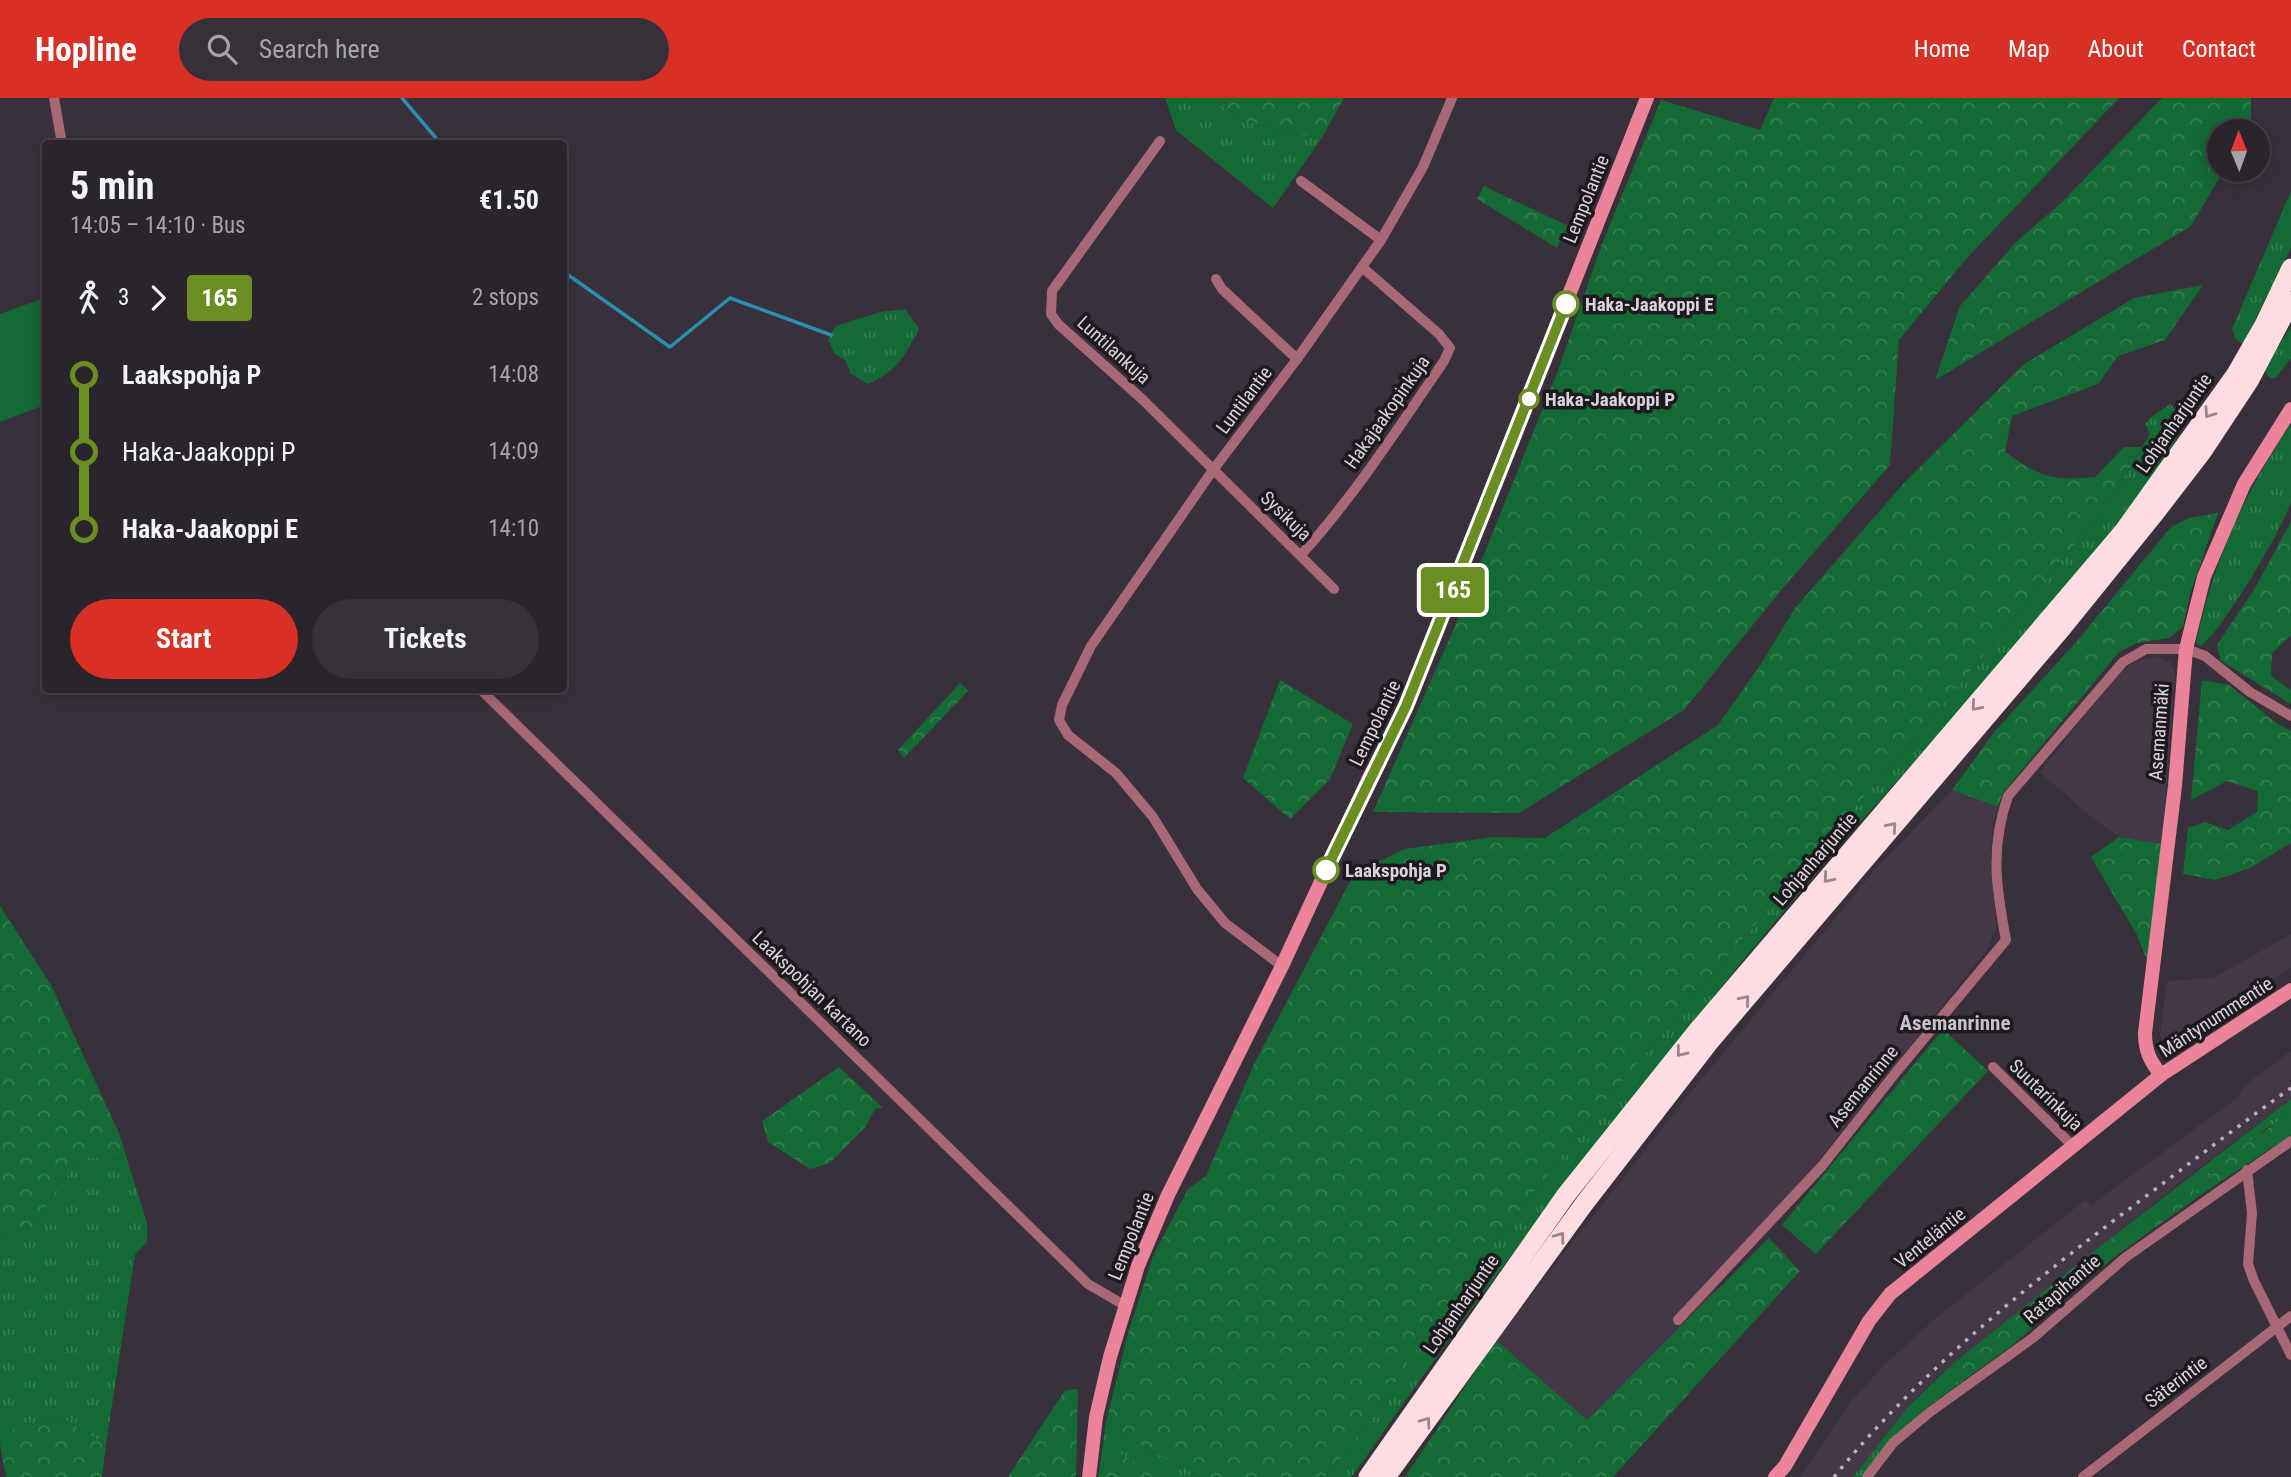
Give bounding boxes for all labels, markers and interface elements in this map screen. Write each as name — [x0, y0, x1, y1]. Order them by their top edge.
search box — [179, 18, 669, 81]
text: Hopline — [35, 30, 137, 69]
icon: search — [203, 30, 241, 68]
text: Search here — [259, 34, 380, 64]
text: Home — [1914, 35, 1970, 63]
text: Map — [2008, 35, 2050, 63]
text: About — [2088, 35, 2144, 63]
text: Contact — [2182, 35, 2256, 63]
north arrow — [2207, 119, 2270, 182]
map controls — [2207, 119, 2270, 182]
street label: Lempolantie — [1558, 152, 1614, 246]
text: 5 min — [70, 164, 154, 208]
text: €1.50 — [479, 185, 539, 215]
text: 14:05 – 14:10 · Bus — [70, 212, 246, 239]
icon: walk — [70, 279, 108, 317]
icon: forward — [139, 279, 177, 317]
text: 3 — [118, 284, 129, 311]
text: 165 — [201, 284, 238, 312]
text: 2 stops — [472, 284, 539, 311]
marker: Haka-Jaakoppi E — [1553, 291, 1579, 317]
place label: Haka-Jaakoppi E — [1585, 293, 1714, 316]
street label: Luntilankuja — [1073, 311, 1155, 389]
street label: Hakajaakopinkuja — [1339, 351, 1435, 473]
text: Laakspohja P — [122, 360, 261, 390]
text: 14:08 — [488, 361, 539, 388]
street label: Luntilantie — [1211, 362, 1277, 438]
street label: Lohjanharjuntie — [2131, 369, 2217, 477]
place label: Haka-Jaakoppi P — [1545, 388, 1675, 411]
marker: Haka-Jaakoppi P — [1519, 389, 1539, 409]
one-way arrow — [2205, 405, 2217, 418]
text: Haka-Jaakoppi P — [122, 437, 295, 467]
text: 14:09 — [488, 438, 539, 465]
street label: Sysikuja — [1256, 486, 1316, 546]
text: Haka-Jaakoppi E — [122, 514, 298, 544]
text: 14:10 — [488, 515, 539, 542]
line badge: 165 — [1413, 567, 1493, 613]
text: 165 — [1435, 576, 1471, 604]
button: Start — [70, 599, 298, 679]
button: Tickets — [312, 599, 539, 679]
street label: Lempolantie — [1344, 676, 1406, 770]
street label: Asemanmäki — [2144, 683, 2174, 781]
one-way arrow — [1972, 697, 1984, 710]
street label: Lohjanharjuntie — [1768, 808, 1862, 910]
one-way arrow — [1884, 822, 1896, 835]
marker: Laakspohja P — [1313, 857, 1339, 883]
place label: Laakspohja P — [1345, 859, 1447, 882]
one-way arrow — [1824, 870, 1836, 883]
street label: Laakspohjan kartano — [748, 926, 876, 1052]
street label: Mäntynummentie — [2155, 972, 2277, 1062]
one-way arrow — [1737, 995, 1749, 1008]
district label: Asemanrinne — [1900, 1011, 2010, 1035]
street label: Asemanrinne — [1823, 1040, 1903, 1132]
one-way arrow — [1676, 1044, 1689, 1056]
street label: Suutarinkuja — [2004, 1054, 2088, 1136]
street label: Lempolantie — [1103, 1189, 1159, 1283]
street label: Venteläntie — [1890, 1202, 1970, 1274]
one-way arrow — [1552, 1232, 1564, 1245]
street label: Ratapihantie — [2019, 1249, 2105, 1329]
street label: Lohjanharjuntie — [1418, 1250, 1504, 1358]
street label: Säterintie — [2140, 1351, 2212, 1413]
one-way arrow — [1418, 1417, 1431, 1430]

